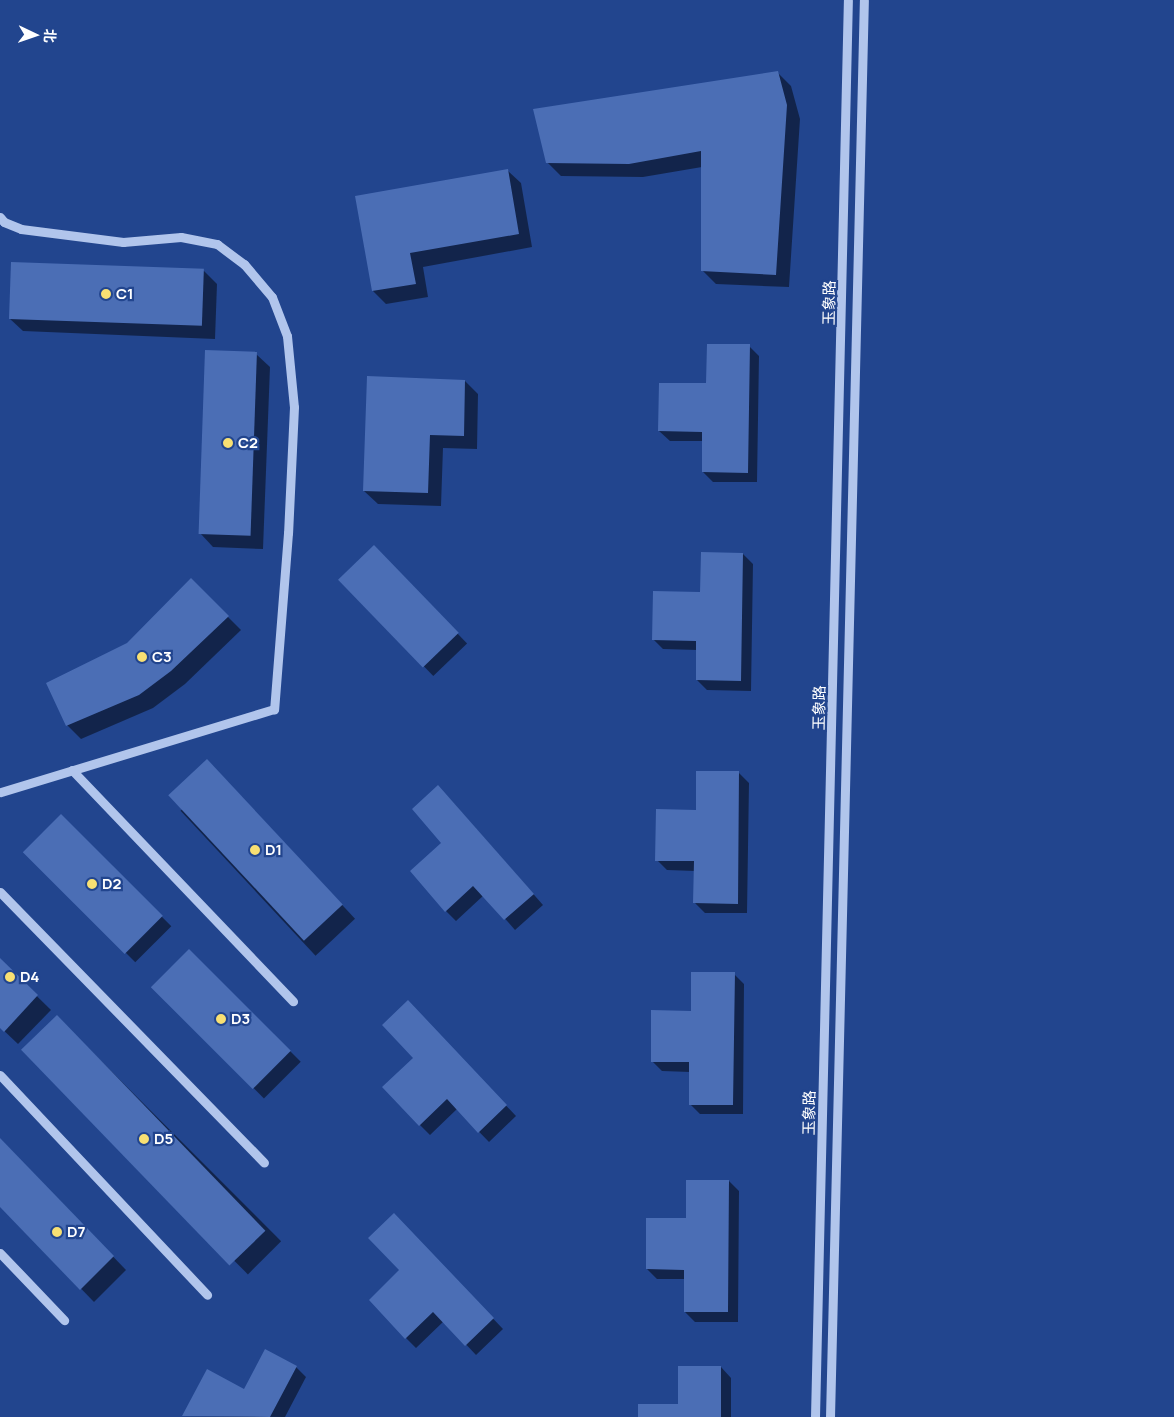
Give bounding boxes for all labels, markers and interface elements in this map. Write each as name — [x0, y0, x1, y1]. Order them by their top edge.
north arrow — [10, 10, 60, 60]
text: 北 — [41, 28, 60, 43]
street label: 玉象路 — [820, 280, 838, 326]
place label: C1 — [116, 285, 134, 303]
marker: C1 — [100, 288, 112, 300]
place label: C2 — [238, 434, 258, 452]
marker: C2 — [222, 437, 234, 449]
place label: C3 — [152, 648, 172, 666]
marker: C3 — [136, 651, 148, 663]
street label: 玉象路 — [810, 685, 828, 731]
place label: D1 — [265, 841, 282, 859]
marker: D1 — [249, 844, 261, 856]
place label: D2 — [102, 875, 121, 893]
marker: D2 — [86, 878, 98, 890]
place label: D4 — [20, 968, 39, 986]
marker: D4 — [4, 971, 16, 983]
place label: D3 — [231, 1010, 250, 1028]
marker: D3 — [215, 1013, 227, 1025]
street label: 玉象路 — [800, 1090, 818, 1136]
place label: D5 — [154, 1130, 173, 1148]
marker: D5 — [138, 1133, 150, 1145]
place label: D7 — [67, 1223, 86, 1241]
marker: D7 — [51, 1226, 63, 1238]

